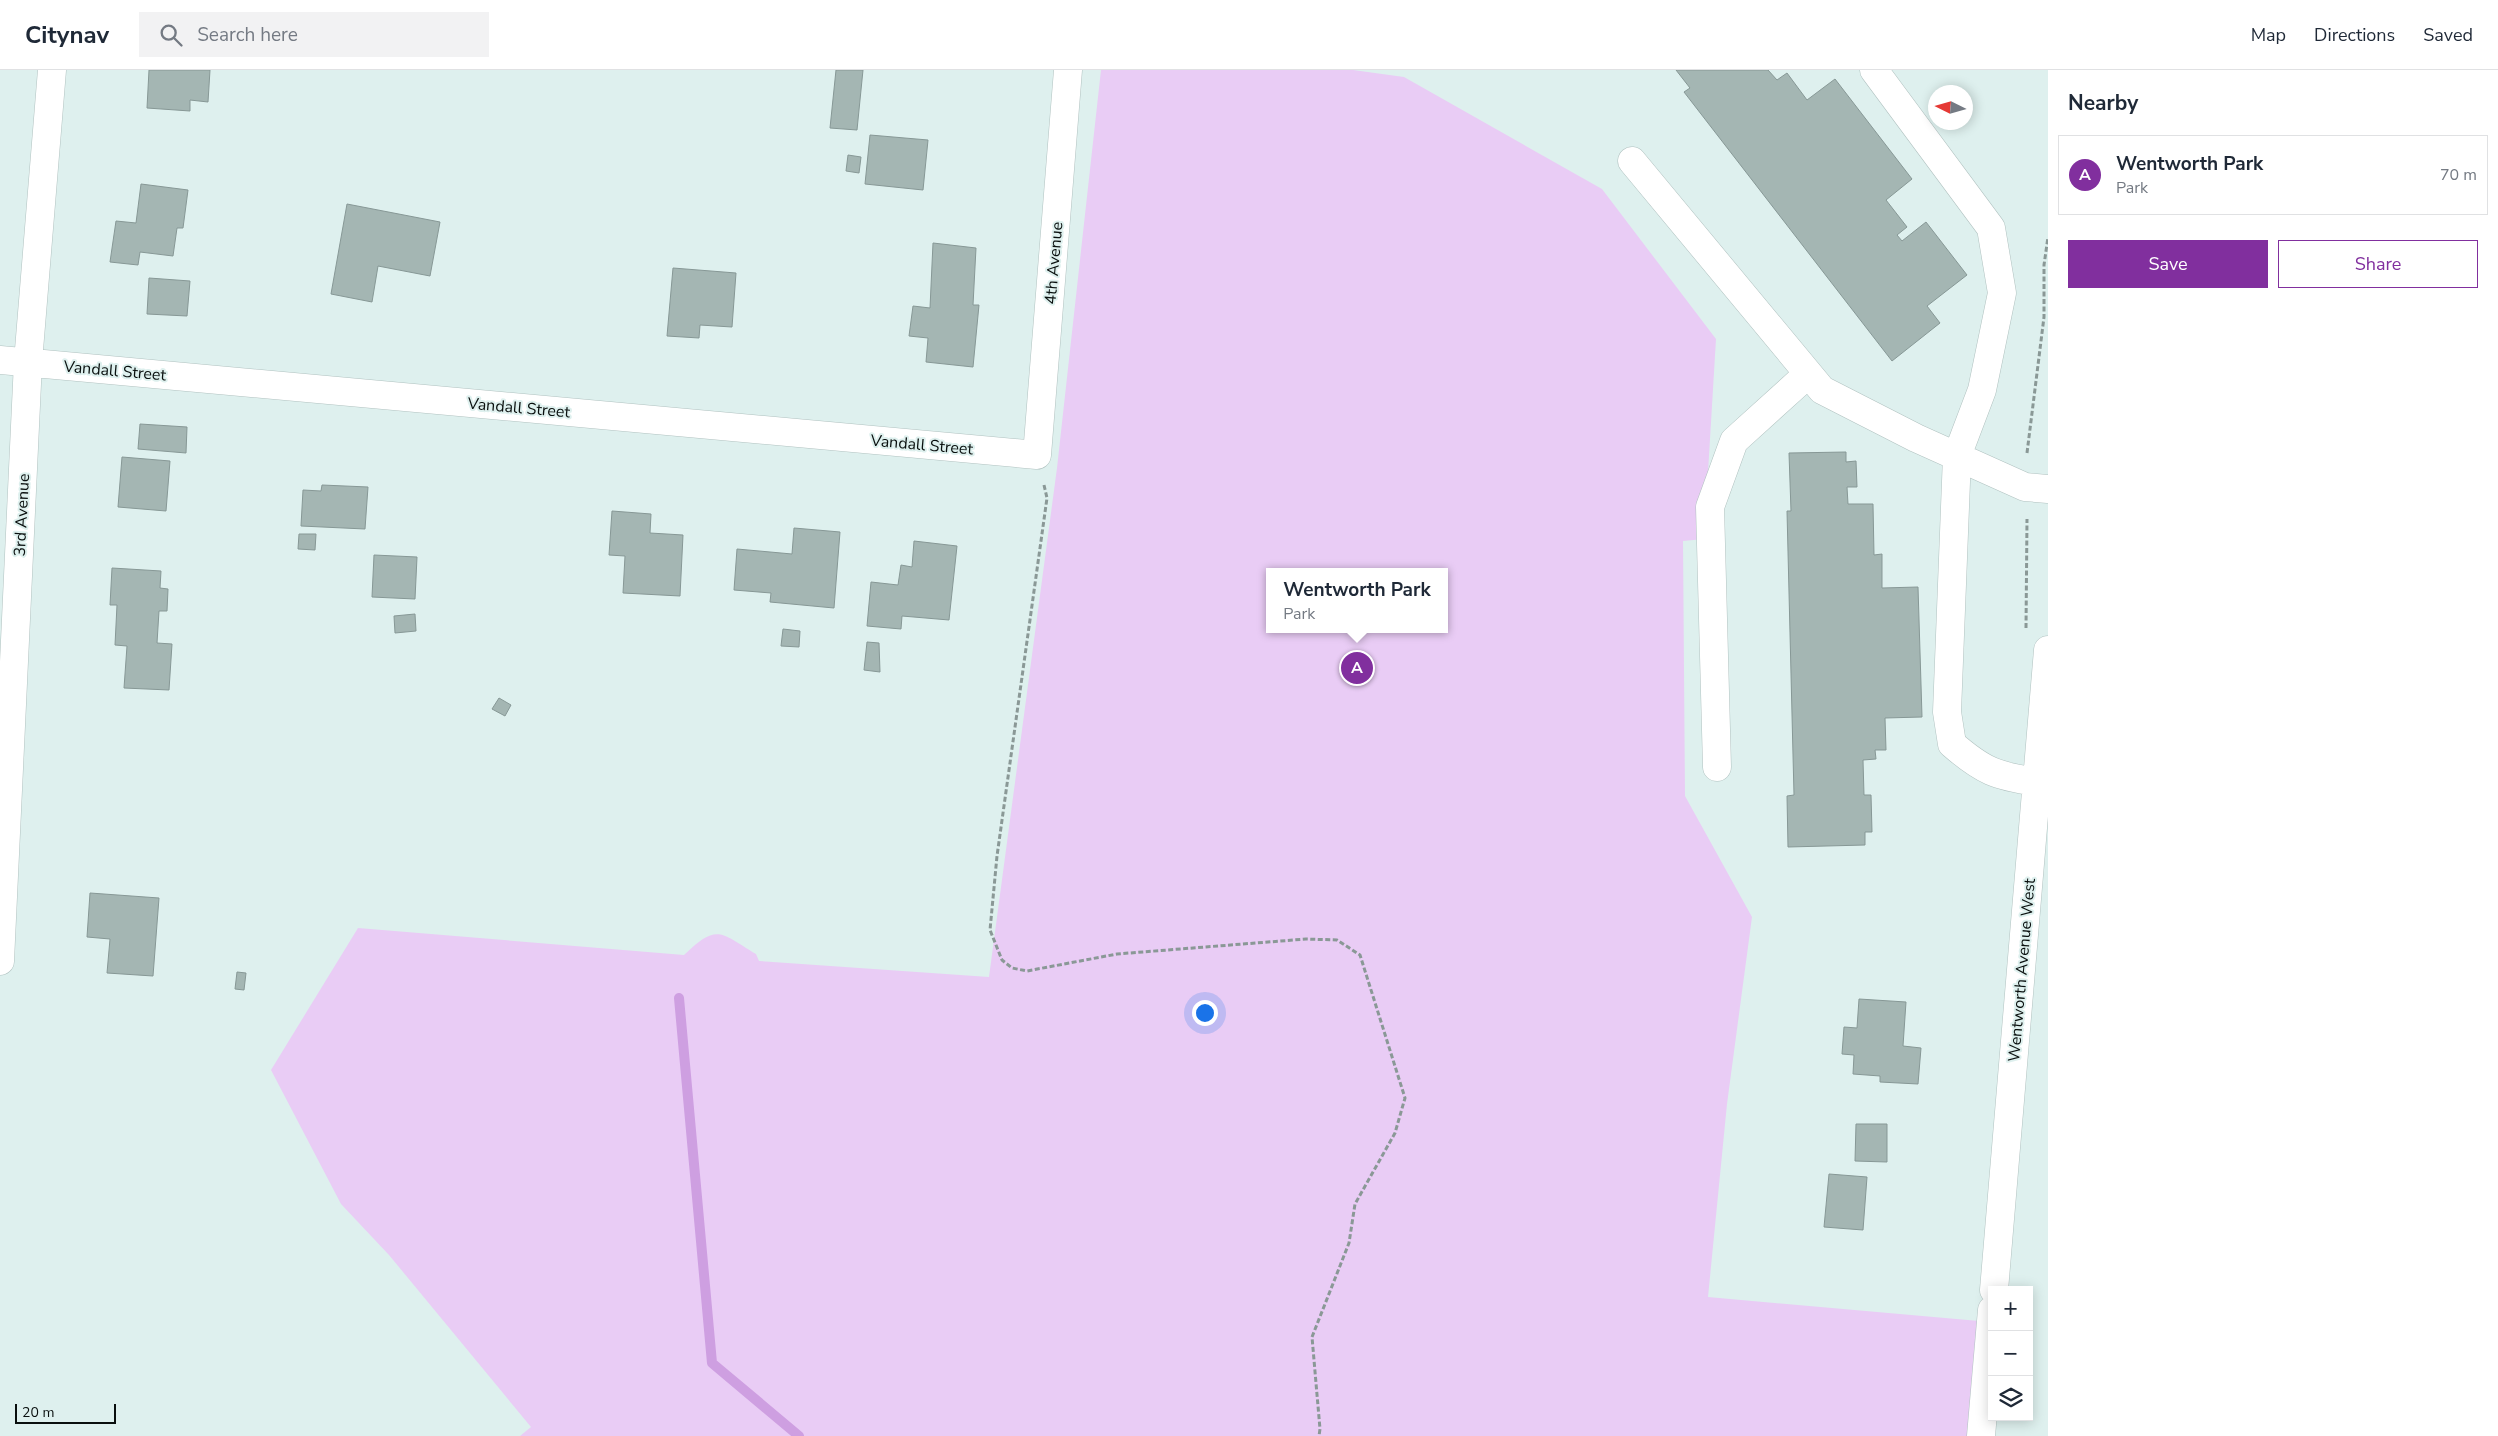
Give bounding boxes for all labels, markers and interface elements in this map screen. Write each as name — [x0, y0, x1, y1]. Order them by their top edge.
search box — [139, 12, 489, 57]
text: Citynav — [25, 19, 109, 51]
icon: search — [157, 21, 185, 49]
text: Search here — [197, 22, 298, 48]
text: Map — [2251, 23, 2286, 47]
text: Directions — [2314, 23, 2395, 47]
text: Saved — [2423, 23, 2473, 47]
north arrow — [1928, 85, 1973, 130]
text: Nearby — [2068, 89, 2138, 117]
text: Wentworth Park — [2116, 151, 2263, 177]
text: A — [2079, 164, 2091, 186]
text: 70 m — [2440, 164, 2477, 186]
text: Park — [2116, 177, 2148, 199]
street label: 4th Avenue — [1039, 221, 1069, 305]
button: Save — [2068, 240, 2268, 288]
button: Share — [2278, 240, 2478, 288]
street label: Vandall Street — [62, 355, 167, 386]
street label: Vandall Street — [466, 392, 571, 423]
street label: Vandall Street — [869, 429, 974, 460]
street label: 3rd Avenue — [9, 473, 35, 557]
popup — [1266, 568, 1448, 633]
text: Wentworth Park — [1283, 577, 1431, 603]
text: Park — [1283, 603, 1315, 625]
pin: A — [1341, 649, 1373, 687]
street label: Wentworth Avenue West — [2003, 877, 2041, 1063]
your location — [1192, 1000, 1218, 1026]
map controls — [1988, 1286, 2033, 1421]
button: + — [1988, 1286, 2033, 1331]
button: − — [1988, 1331, 2033, 1376]
button: layers — [1988, 1376, 2033, 1421]
scale bar — [15, 1401, 116, 1424]
text: 20 m — [22, 1403, 54, 1422]

